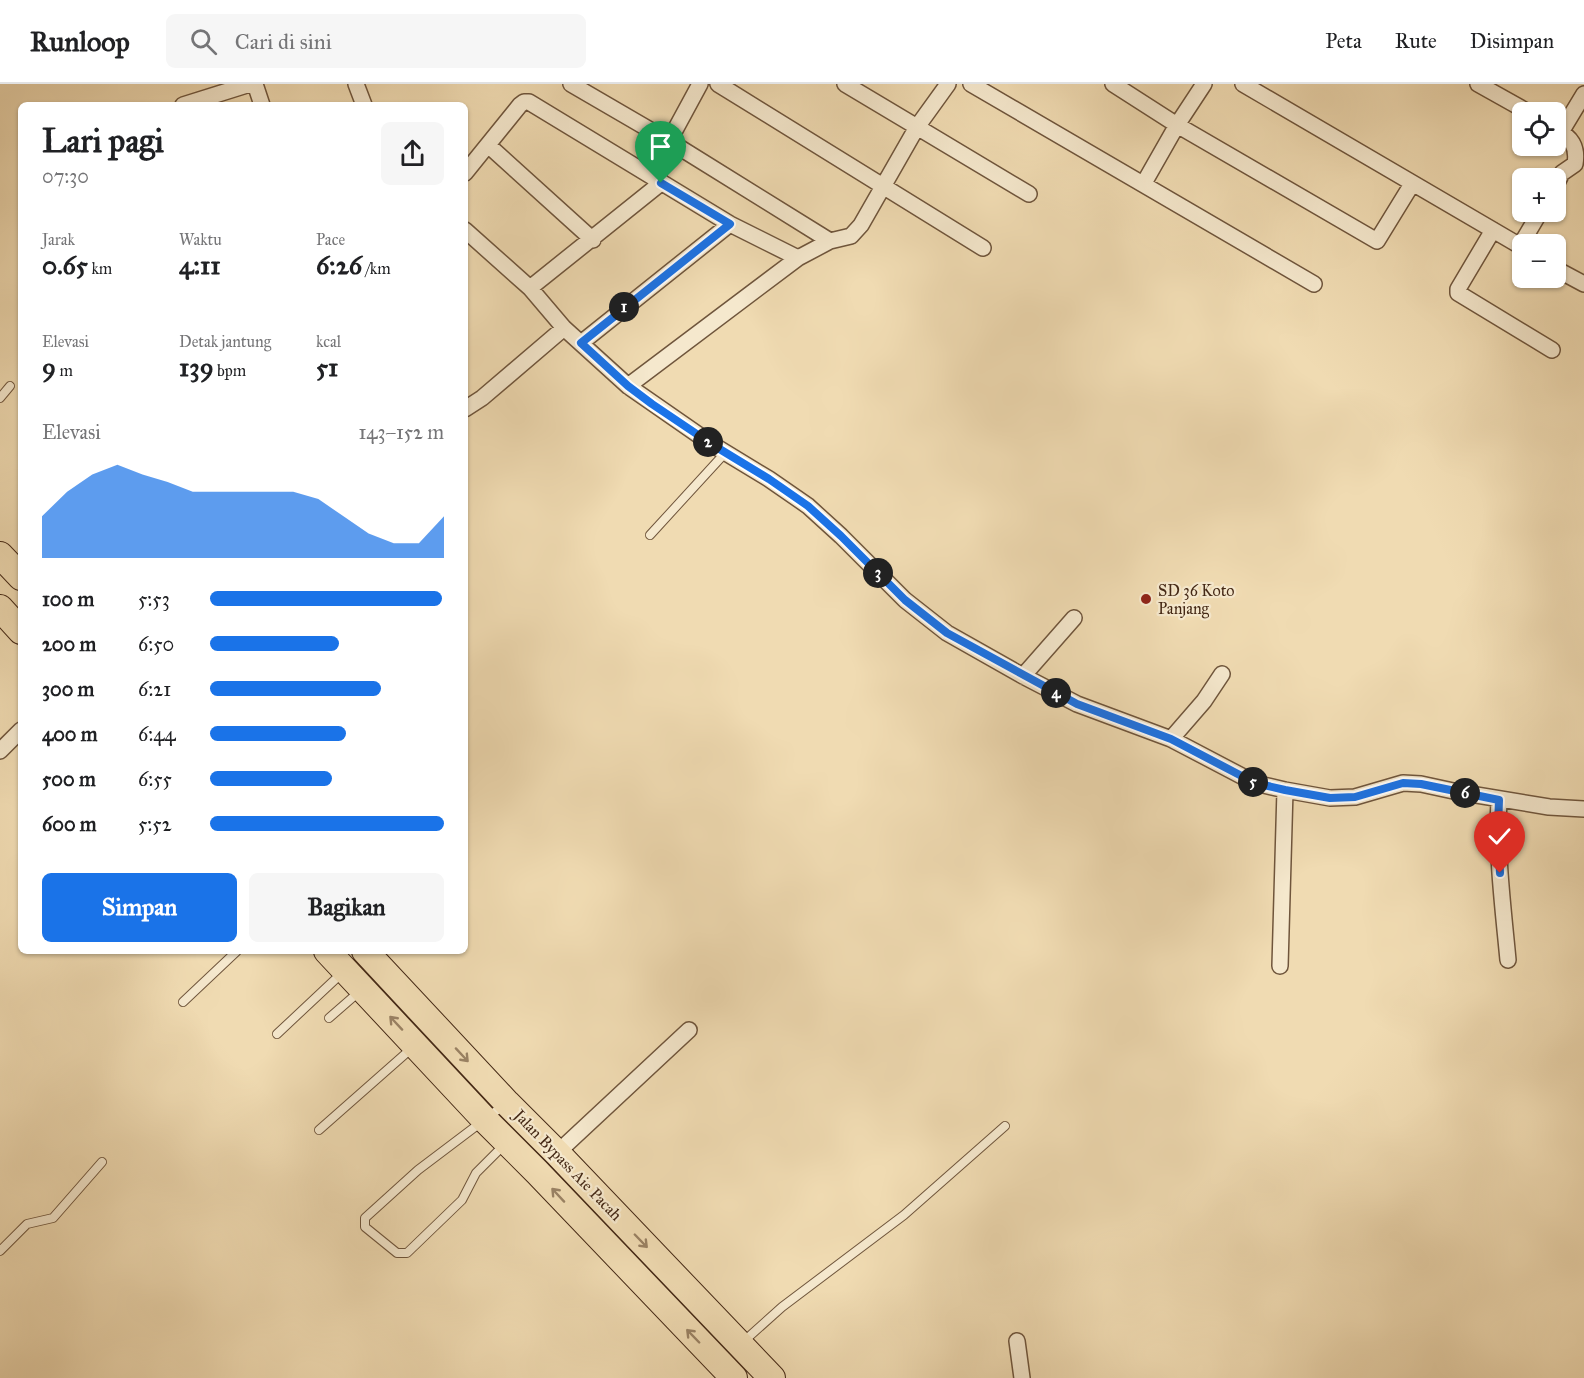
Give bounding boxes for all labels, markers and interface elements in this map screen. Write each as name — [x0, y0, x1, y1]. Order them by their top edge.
search box — [166, 14, 586, 68]
text: Runloop — [30, 24, 130, 59]
icon: search — [187, 25, 220, 58]
text: Cari di sini — [235, 28, 332, 55]
text: Peta — [1325, 28, 1362, 54]
text: Rute — [1395, 28, 1437, 54]
text: Disimpan — [1470, 28, 1554, 54]
map controls — [1512, 102, 1566, 288]
button: locate — [1512, 102, 1566, 156]
text: Lari pagi — [42, 121, 164, 161]
pin — [635, 121, 686, 183]
button: share — [381, 122, 444, 185]
icon: arrive — [644, 130, 677, 163]
text: 07:30 — [42, 164, 89, 188]
button: + — [1512, 168, 1566, 222]
text: Jarak — [42, 230, 75, 249]
text: Waktu — [179, 230, 222, 249]
text: Pace — [316, 230, 345, 249]
button: − — [1512, 234, 1566, 288]
text: 0.65 — [42, 249, 88, 281]
text: 4:11 — [179, 249, 221, 281]
text: 6:26 — [316, 249, 362, 281]
text: km — [88, 259, 112, 278]
text: /km — [362, 259, 391, 278]
pin: 1 — [609, 292, 639, 322]
text: 1 — [621, 297, 627, 316]
text: Elevasi — [42, 332, 89, 351]
text: Detak jantung — [179, 332, 271, 351]
text: kcal — [316, 332, 341, 351]
text: 9 — [42, 351, 56, 383]
text: 139 — [179, 351, 214, 383]
text: 51 — [316, 351, 338, 383]
text: m — [56, 361, 73, 380]
text: bpm — [214, 361, 246, 380]
text: Elevasi — [42, 420, 101, 444]
text: 143–152 m — [358, 420, 444, 444]
pin: 2 — [693, 427, 723, 457]
text: 2 — [704, 432, 712, 451]
pin: 3 — [863, 558, 893, 588]
text: 3 — [875, 563, 881, 582]
place label: SD 36 Koto Panjang — [1158, 581, 1234, 619]
text: 100 m — [42, 587, 94, 611]
text: 5:53 — [138, 587, 170, 611]
marker: SD 36 Koto Panjang — [1139, 592, 1153, 606]
text: 200 m — [42, 632, 96, 656]
text: 6:50 — [138, 632, 174, 656]
text: 300 m — [42, 677, 94, 701]
text: 6:21 — [138, 677, 171, 701]
pin: 4 — [1041, 678, 1071, 708]
text: 4 — [1052, 683, 1060, 702]
text: 400 m — [42, 722, 98, 746]
text: 6:44 — [138, 722, 176, 746]
text: 500 m — [42, 767, 96, 791]
text: 6:55 — [138, 767, 172, 791]
pin: 5 — [1238, 767, 1268, 797]
text: 5 — [1249, 772, 1257, 791]
pin: 6 — [1450, 778, 1480, 808]
text: 6 — [1461, 783, 1469, 802]
pin — [1474, 811, 1525, 873]
text: 600 m — [42, 812, 97, 836]
text: 5:52 — [138, 812, 172, 836]
icon: check — [1483, 820, 1516, 853]
button: Simpan — [42, 873, 237, 942]
button: Bagikan — [249, 873, 444, 942]
one-way arrow — [388, 1015, 403, 1030]
one-way arrow — [455, 1048, 470, 1063]
street label: Jalan Bypass Aie Pacah — [508, 1104, 626, 1225]
one-way arrow — [551, 1188, 565, 1203]
one-way arrow — [634, 1234, 648, 1249]
one-way arrow — [685, 1329, 700, 1344]

